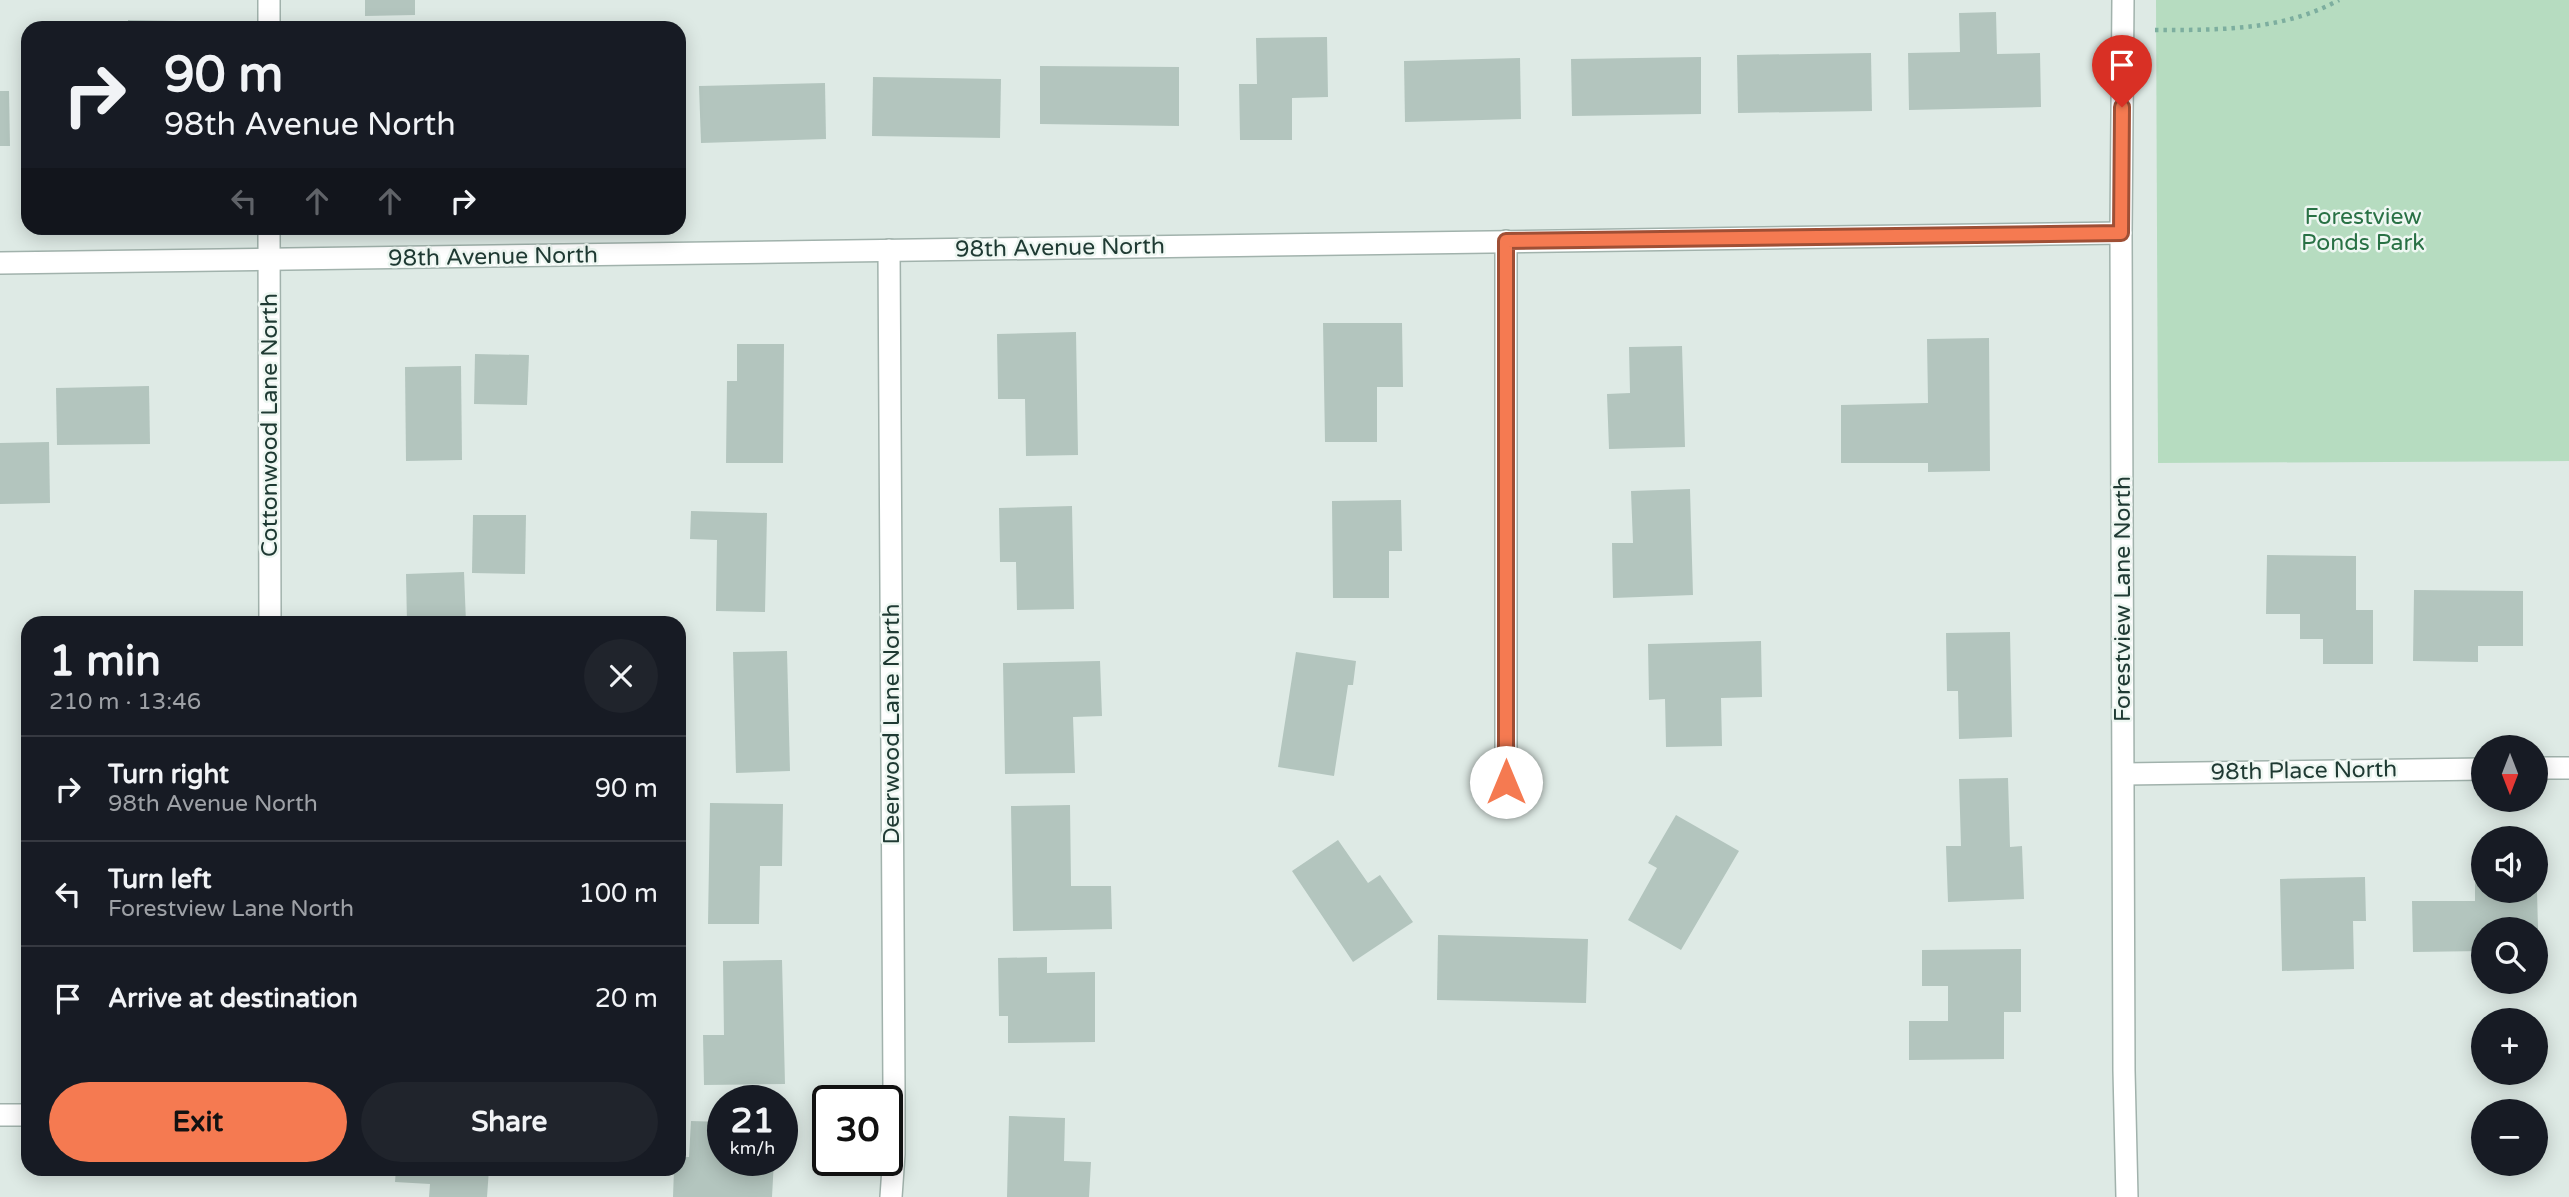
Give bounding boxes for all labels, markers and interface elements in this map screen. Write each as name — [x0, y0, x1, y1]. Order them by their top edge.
pin — [2092, 35, 2152, 107]
text: 90 m — [164, 46, 283, 105]
icon: arrive — [2103, 46, 2141, 84]
icon: right — [49, 49, 140, 140]
text: 98th Avenue North — [164, 106, 456, 144]
icon: left — [225, 182, 263, 220]
icon: ahead — [298, 182, 336, 220]
icon: ahead — [371, 182, 409, 220]
icon: right — [444, 182, 482, 220]
park label: Forestview Ponds Park — [2301, 203, 2425, 257]
street label: 98th Avenue North — [955, 232, 1165, 264]
street label: 98th Avenue North — [388, 241, 598, 273]
street label: Cottonwood Lane North — [256, 293, 284, 557]
street label: Forestview Lane North — [2109, 476, 2137, 722]
street label: Deerwood Lane North — [878, 603, 906, 845]
text: 1 min — [49, 636, 161, 687]
button: close — [584, 639, 658, 713]
text: 210 m · 13:46 — [49, 688, 201, 716]
north arrow — [2471, 735, 2548, 812]
map controls — [2471, 735, 2548, 1176]
position arrow — [1469, 745, 1543, 819]
street label: 98th Place North — [2211, 755, 2397, 787]
text: Turn right — [108, 759, 229, 790]
icon: right — [49, 770, 87, 808]
text: 90 m — [595, 773, 658, 804]
text: 98th Avenue North — [108, 790, 318, 818]
button: sound — [2471, 826, 2548, 903]
text: Turn left — [108, 864, 211, 895]
icon: left — [49, 875, 87, 913]
text: 100 m — [578, 878, 658, 909]
text: Forestview Lane North — [108, 895, 354, 923]
button: search — [2471, 917, 2548, 994]
icon: arrive — [49, 980, 87, 1018]
text: Arrive at destination — [108, 983, 358, 1014]
text: 20 m — [595, 983, 658, 1014]
button: + — [2471, 1008, 2548, 1085]
button: Exit — [49, 1082, 347, 1162]
button: Share — [361, 1082, 658, 1162]
speed limit sign: 30 — [812, 1085, 903, 1176]
button: − — [2471, 1099, 2548, 1176]
text: 21 — [731, 1100, 774, 1142]
text: km/h — [730, 1137, 775, 1159]

